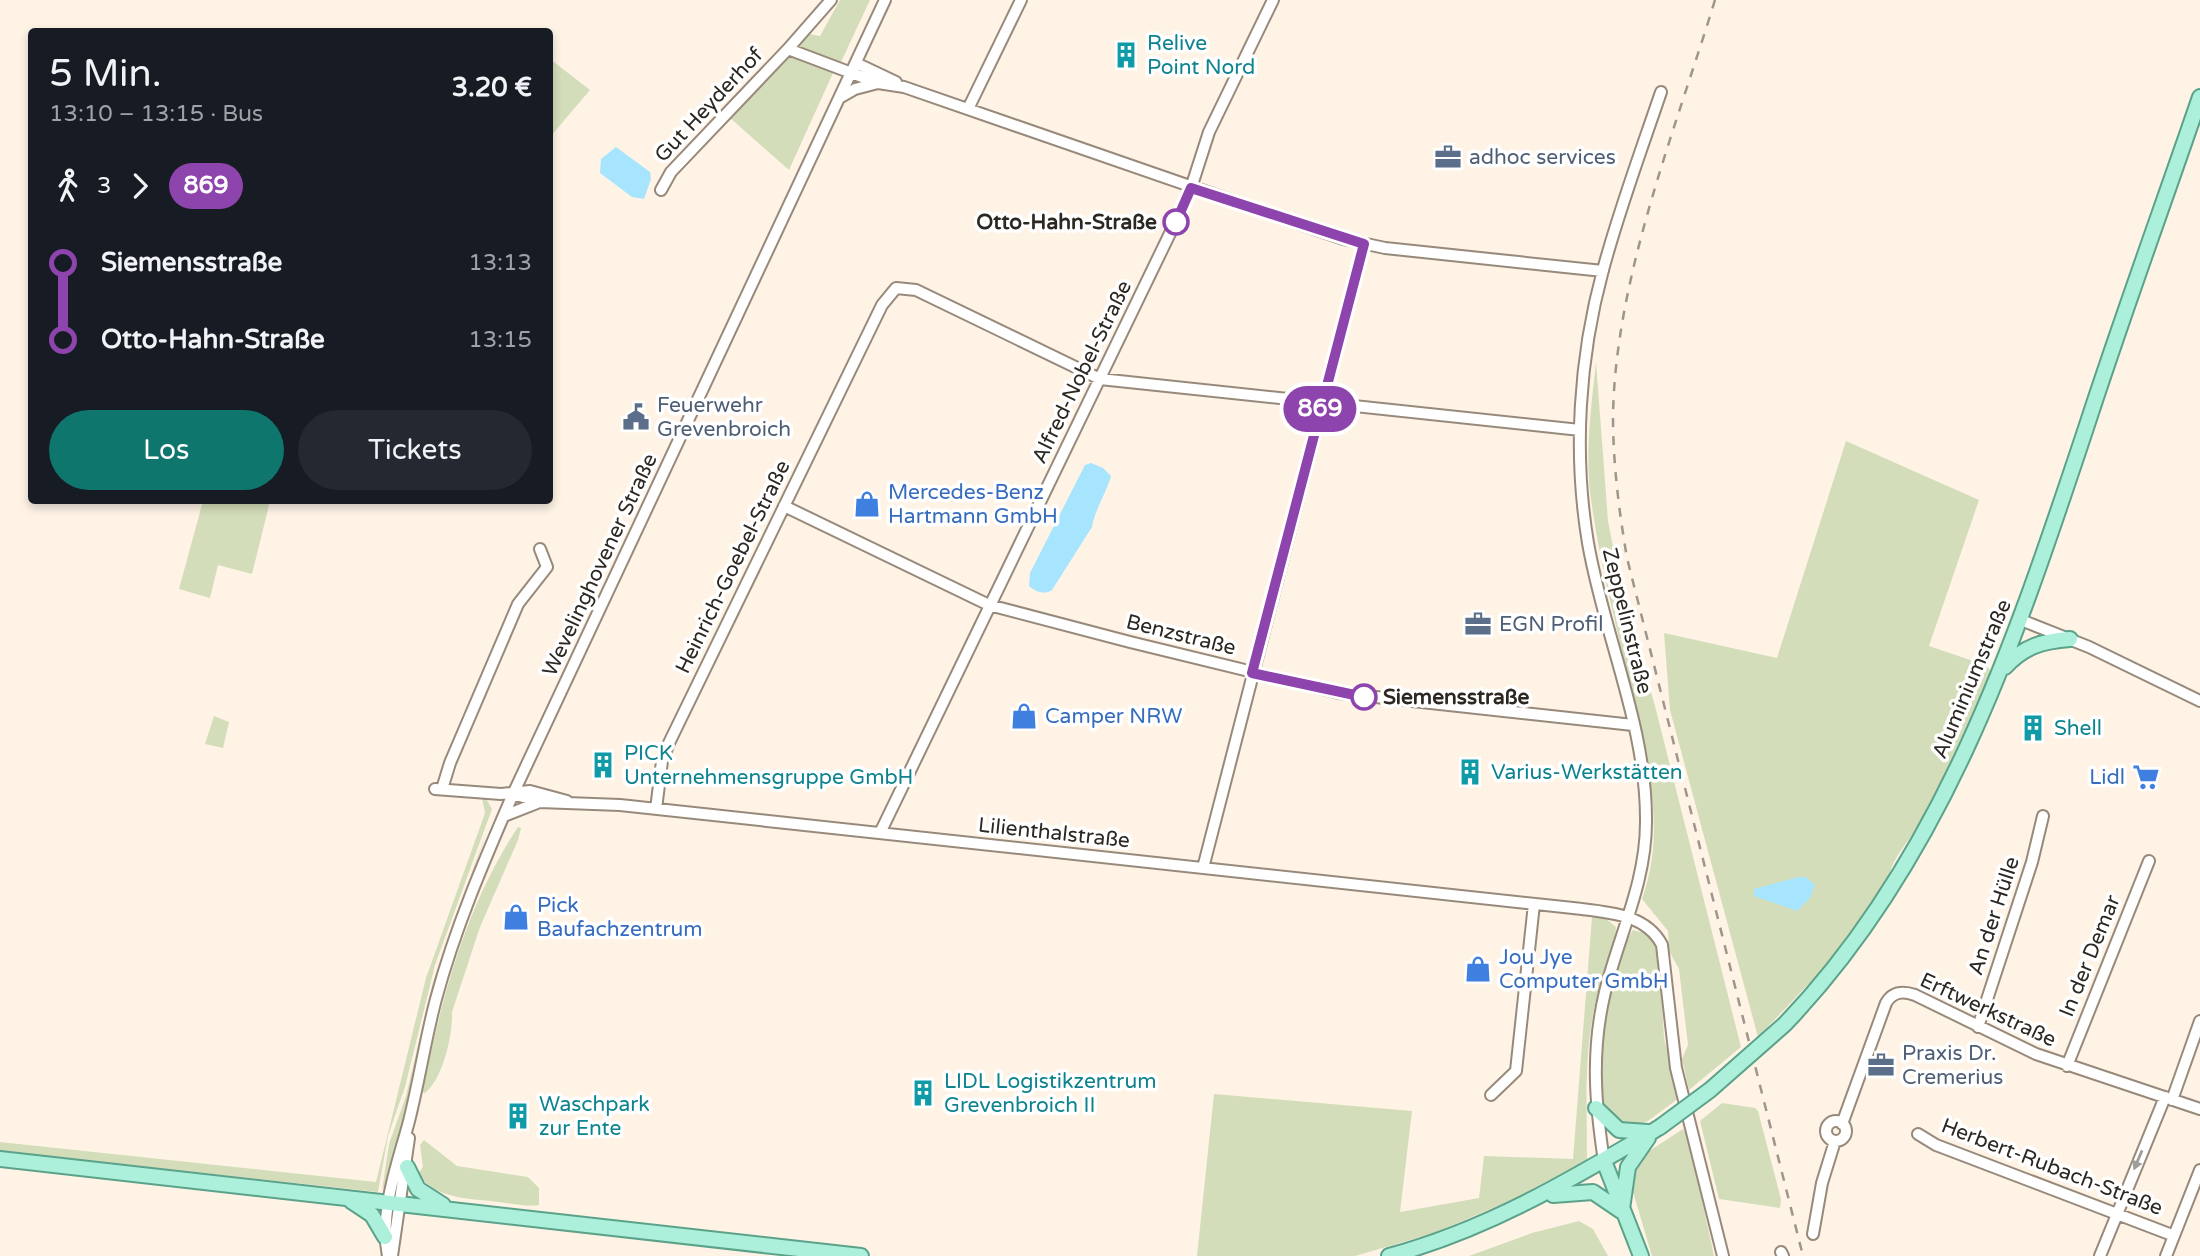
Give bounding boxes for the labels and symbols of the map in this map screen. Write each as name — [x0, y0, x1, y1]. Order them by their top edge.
place label: Relive Point Nord — [1147, 31, 1255, 80]
building icon: Relive Point Nord — [1111, 40, 1141, 70]
street label: Gut Heyderhof — [650, 43, 768, 167]
office icon: adhoc services — [1433, 142, 1463, 172]
place label: adhoc services — [1469, 145, 1616, 170]
marker: Otto-Hahn-Straße — [1163, 209, 1189, 235]
place label: Otto-Hahn-Straße — [976, 210, 1157, 235]
street label: Alfred-Nobel-Straße — [1027, 276, 1137, 468]
line badge: 869 — [1280, 386, 1360, 432]
place label: Feuerwehr Grevenbroich — [657, 393, 791, 442]
public building icon: Feuerwehr Grevenbroich — [621, 402, 651, 432]
street label: Wevelinghovener Straße — [537, 450, 663, 680]
street label: Heinrich-Goebel-Straße — [670, 456, 796, 678]
place label: Mercedes-Benz Hartmann GmbH — [888, 480, 1058, 529]
shop icon: Mercedes-Benz Hartmann GmbH — [852, 489, 882, 519]
street label: Zeppelinstraße — [1597, 545, 1657, 697]
street label: Aluminiumstraße — [1927, 595, 2017, 762]
street label: Benzstraße — [1124, 609, 1239, 661]
office icon: EGN Profil — [1463, 609, 1493, 639]
place label: EGN Profil — [1499, 612, 1603, 637]
marker: Siemensstraße — [1351, 684, 1377, 710]
place label: Siemensstraße — [1383, 685, 1530, 710]
shop icon: Camper NRW — [1009, 701, 1039, 731]
place label: Camper NRW — [1045, 704, 1182, 729]
building icon: Shell — [2018, 713, 2048, 743]
place label: Shell — [2054, 716, 2102, 741]
place label: PICK Unternehmensgruppe GmbH — [624, 741, 913, 790]
building icon: PICK Unternehmensgruppe GmbH — [588, 750, 618, 780]
building icon: Varius-Werkstätten — [1455, 757, 1485, 787]
place label: Varius-Werkstätten — [1491, 760, 1683, 785]
supermarket icon: Lidl — [2131, 762, 2161, 792]
place label: Lidl — [2089, 765, 2125, 790]
street label: Lilienthalstraße — [977, 813, 1131, 853]
street label: An der Hülle — [1963, 853, 2025, 978]
street label: In der Demar — [2054, 891, 2126, 1021]
place label: Pick Baufachzentrum — [537, 893, 703, 942]
shop icon: Pick Baufachzentrum — [501, 902, 531, 932]
place label: Jou Jye Computer GmbH — [1499, 945, 1669, 994]
shop icon: Jou Jye Computer GmbH — [1463, 954, 1493, 984]
street label: Erftwerkstraße — [1916, 968, 2060, 1053]
place label: Praxis Dr. Cremerius — [1902, 1041, 2003, 1090]
office icon: Praxis Dr. Cremerius — [1866, 1050, 1896, 1080]
place label: LIDL Logistikzentrum Grevenbroich II — [944, 1069, 1156, 1118]
building icon: LIDL Logistikzentrum Grevenbroich II — [908, 1078, 938, 1108]
place label: Waschpark zur Ente — [539, 1092, 650, 1141]
building icon: Waschpark zur Ente — [503, 1101, 533, 1131]
street label: Herbert-Rubach-Straße — [1938, 1113, 2166, 1221]
one-way arrow — [2132, 1150, 2144, 1170]

